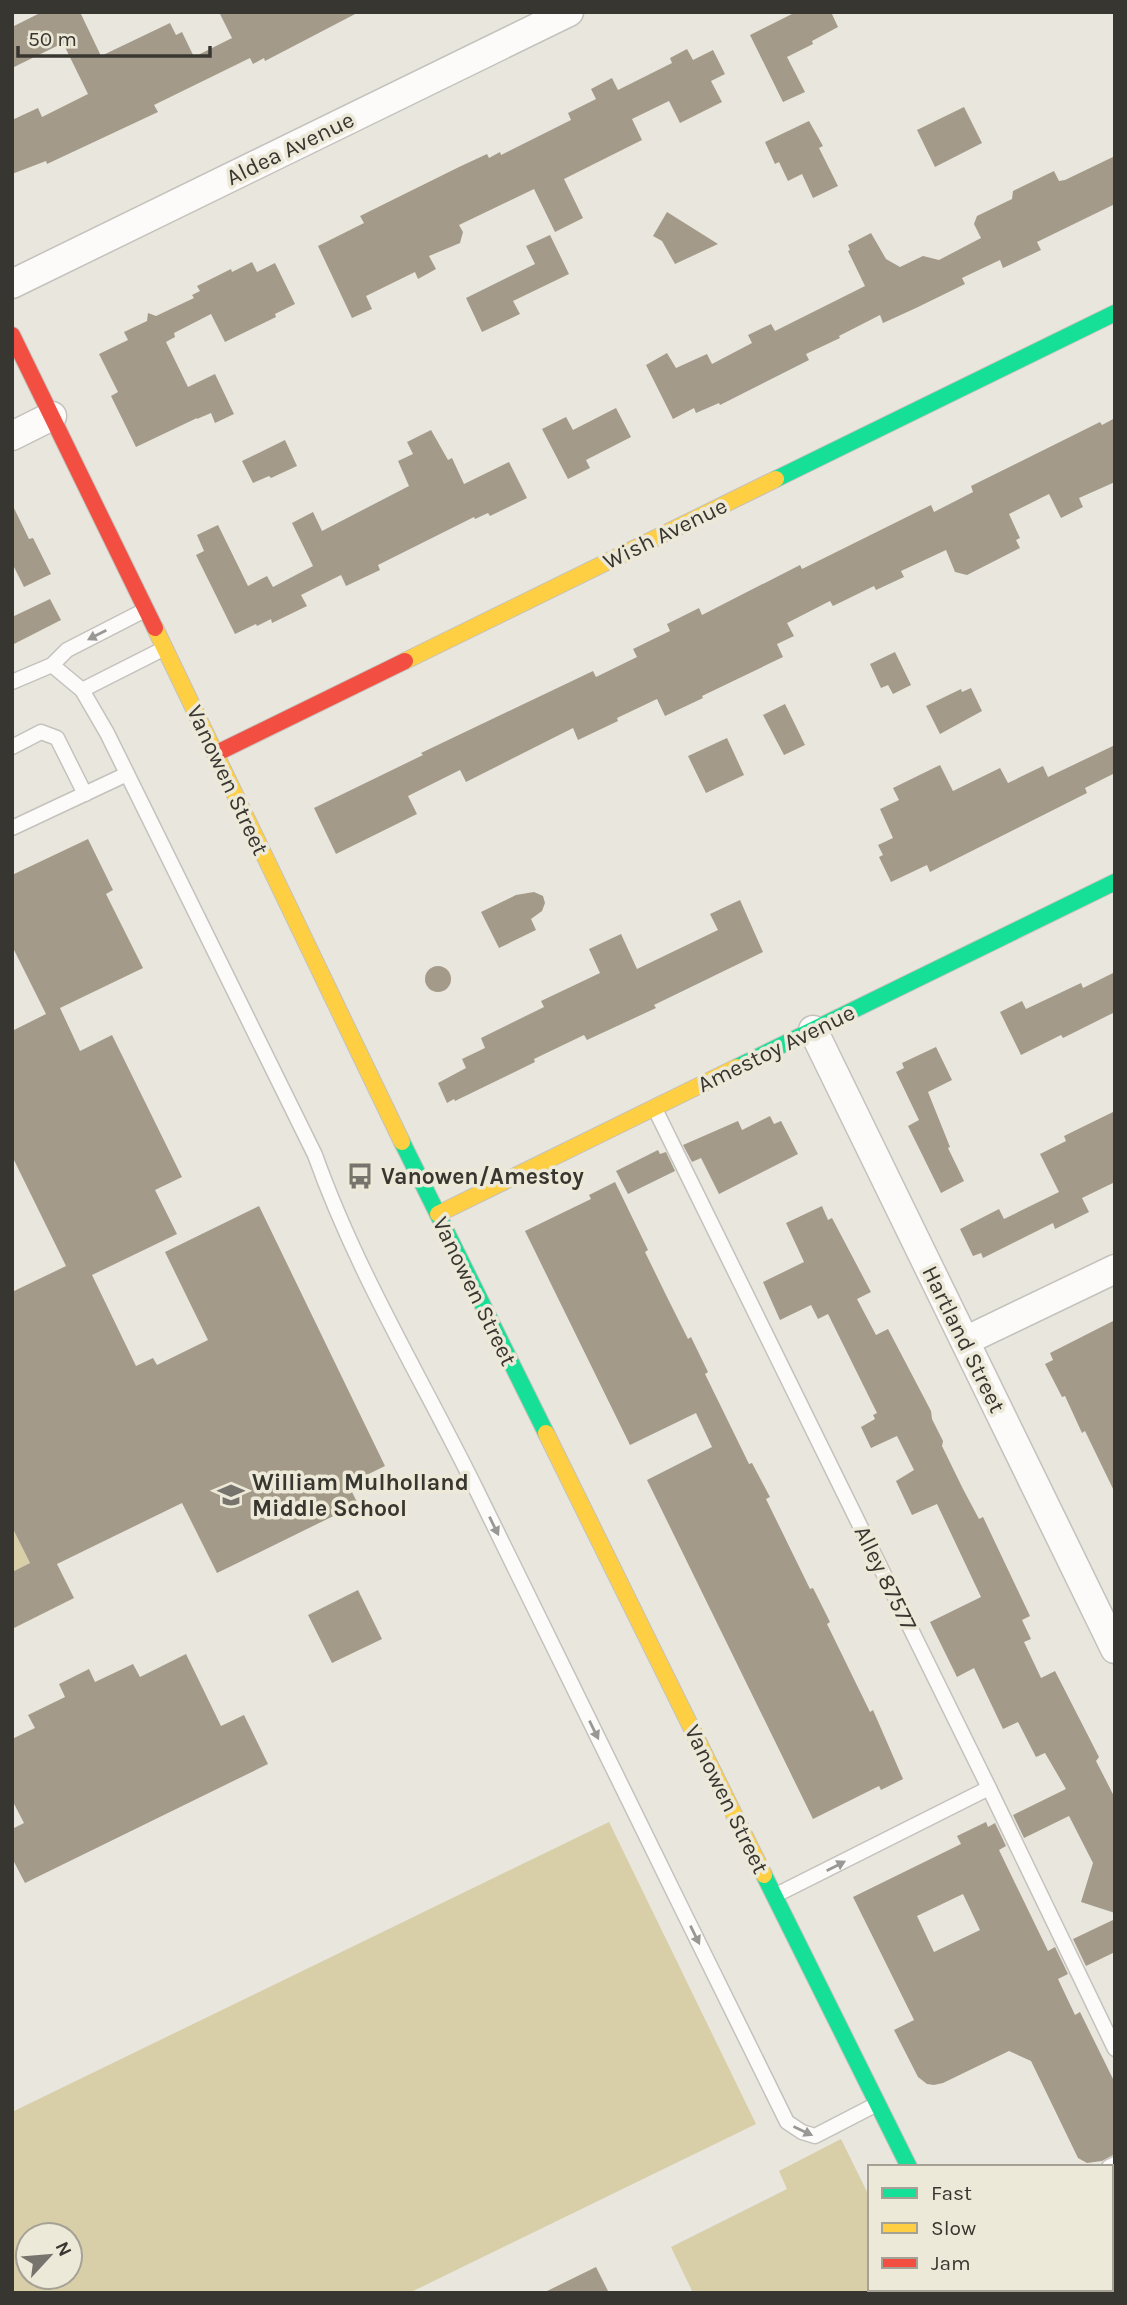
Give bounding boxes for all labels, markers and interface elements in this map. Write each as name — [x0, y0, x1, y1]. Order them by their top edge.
scale bar — [18, 14, 210, 58]
text: 50 m — [28, 27, 77, 51]
street label: Aldea Avenue — [222, 106, 359, 191]
street label: Wish Avenue — [599, 492, 732, 575]
one-way arrow — [87, 629, 107, 640]
street label: Vanowen Street — [181, 701, 274, 860]
street label: Amestoy Avenue — [693, 999, 859, 1098]
bus stop icon: Vanowen/Amestoy — [345, 1161, 375, 1191]
place label: Vanowen/Amestoy — [381, 1163, 584, 1190]
street label: Vanowen Street — [427, 1212, 522, 1370]
street label: Hartland Street — [916, 1261, 1011, 1417]
place label: William Mulholland Middle School — [252, 1469, 469, 1522]
school or university icon: William Mulholland Middle School — [216, 1480, 246, 1510]
one-way arrow — [488, 1516, 500, 1536]
street label: Alley 87577 — [849, 1521, 923, 1635]
one-way arrow — [589, 1720, 600, 1740]
street label: Vanowen Street — [679, 1720, 774, 1878]
one-way arrow — [826, 1860, 846, 1871]
one-way arrow — [689, 1925, 700, 1945]
one-way arrow — [793, 2125, 813, 2137]
legend — [868, 2165, 1113, 2291]
text: Fast — [931, 2181, 972, 2205]
text: Slow — [931, 2216, 976, 2240]
north arrow — [14, 2221, 84, 2291]
text: N — [51, 2238, 76, 2260]
text: Jam — [931, 2251, 971, 2275]

